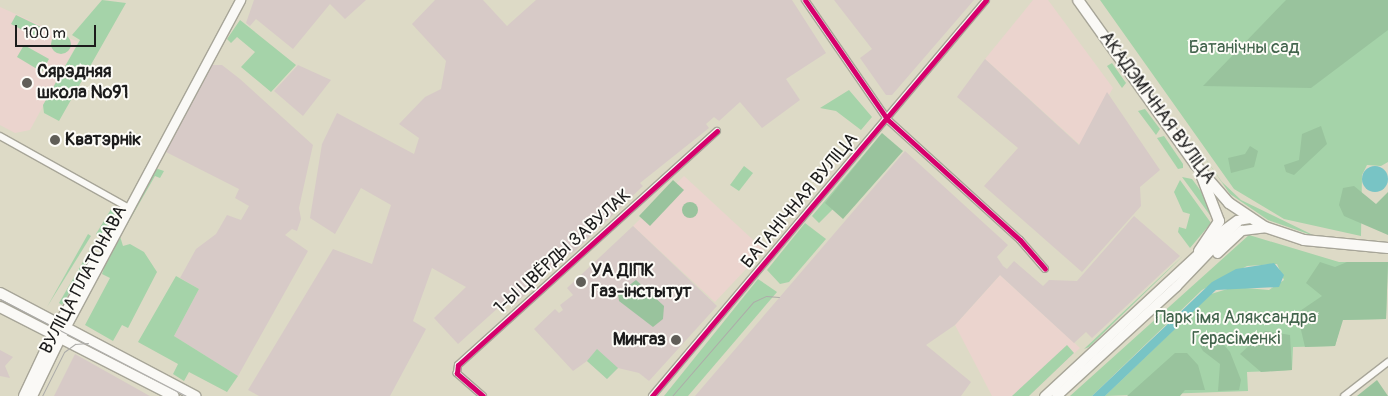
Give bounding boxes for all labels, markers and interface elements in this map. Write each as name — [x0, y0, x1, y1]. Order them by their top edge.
scale bar — [18, 15, 99, 47]
text: 100 m — [23, 24, 66, 43]
street label: АКАДЭМІЧНАЯ ВУЛІЦА — [1095, 28, 1219, 188]
park label: Батанічны сад — [1189, 37, 1299, 59]
place label: Сярэдняя школа №91 — [37, 62, 129, 104]
marker: Сярэдняя школа №91 — [21, 77, 33, 89]
place label: Кватэрнік — [65, 129, 141, 151]
street label: БАТАНІЧНАЯ ВУЛІЦА — [737, 129, 863, 273]
marker: Кватэрнік — [49, 134, 61, 146]
street label: 1-Ы ЦВЁРДЫ ЗАВУЛАК — [490, 185, 636, 319]
street label: ВУЛІЦА ПЛАТОНАВА — [36, 202, 132, 358]
place label: УА ДІПК Газ-інстытут — [591, 261, 692, 304]
marker: УА ДІПК Газ-інстытут — [575, 276, 587, 288]
park label: Парк імя Аляксандра Герасіменкі — [1155, 308, 1317, 350]
place label: Мингаз — [613, 329, 666, 351]
marker: Мингаз — [670, 334, 682, 346]

